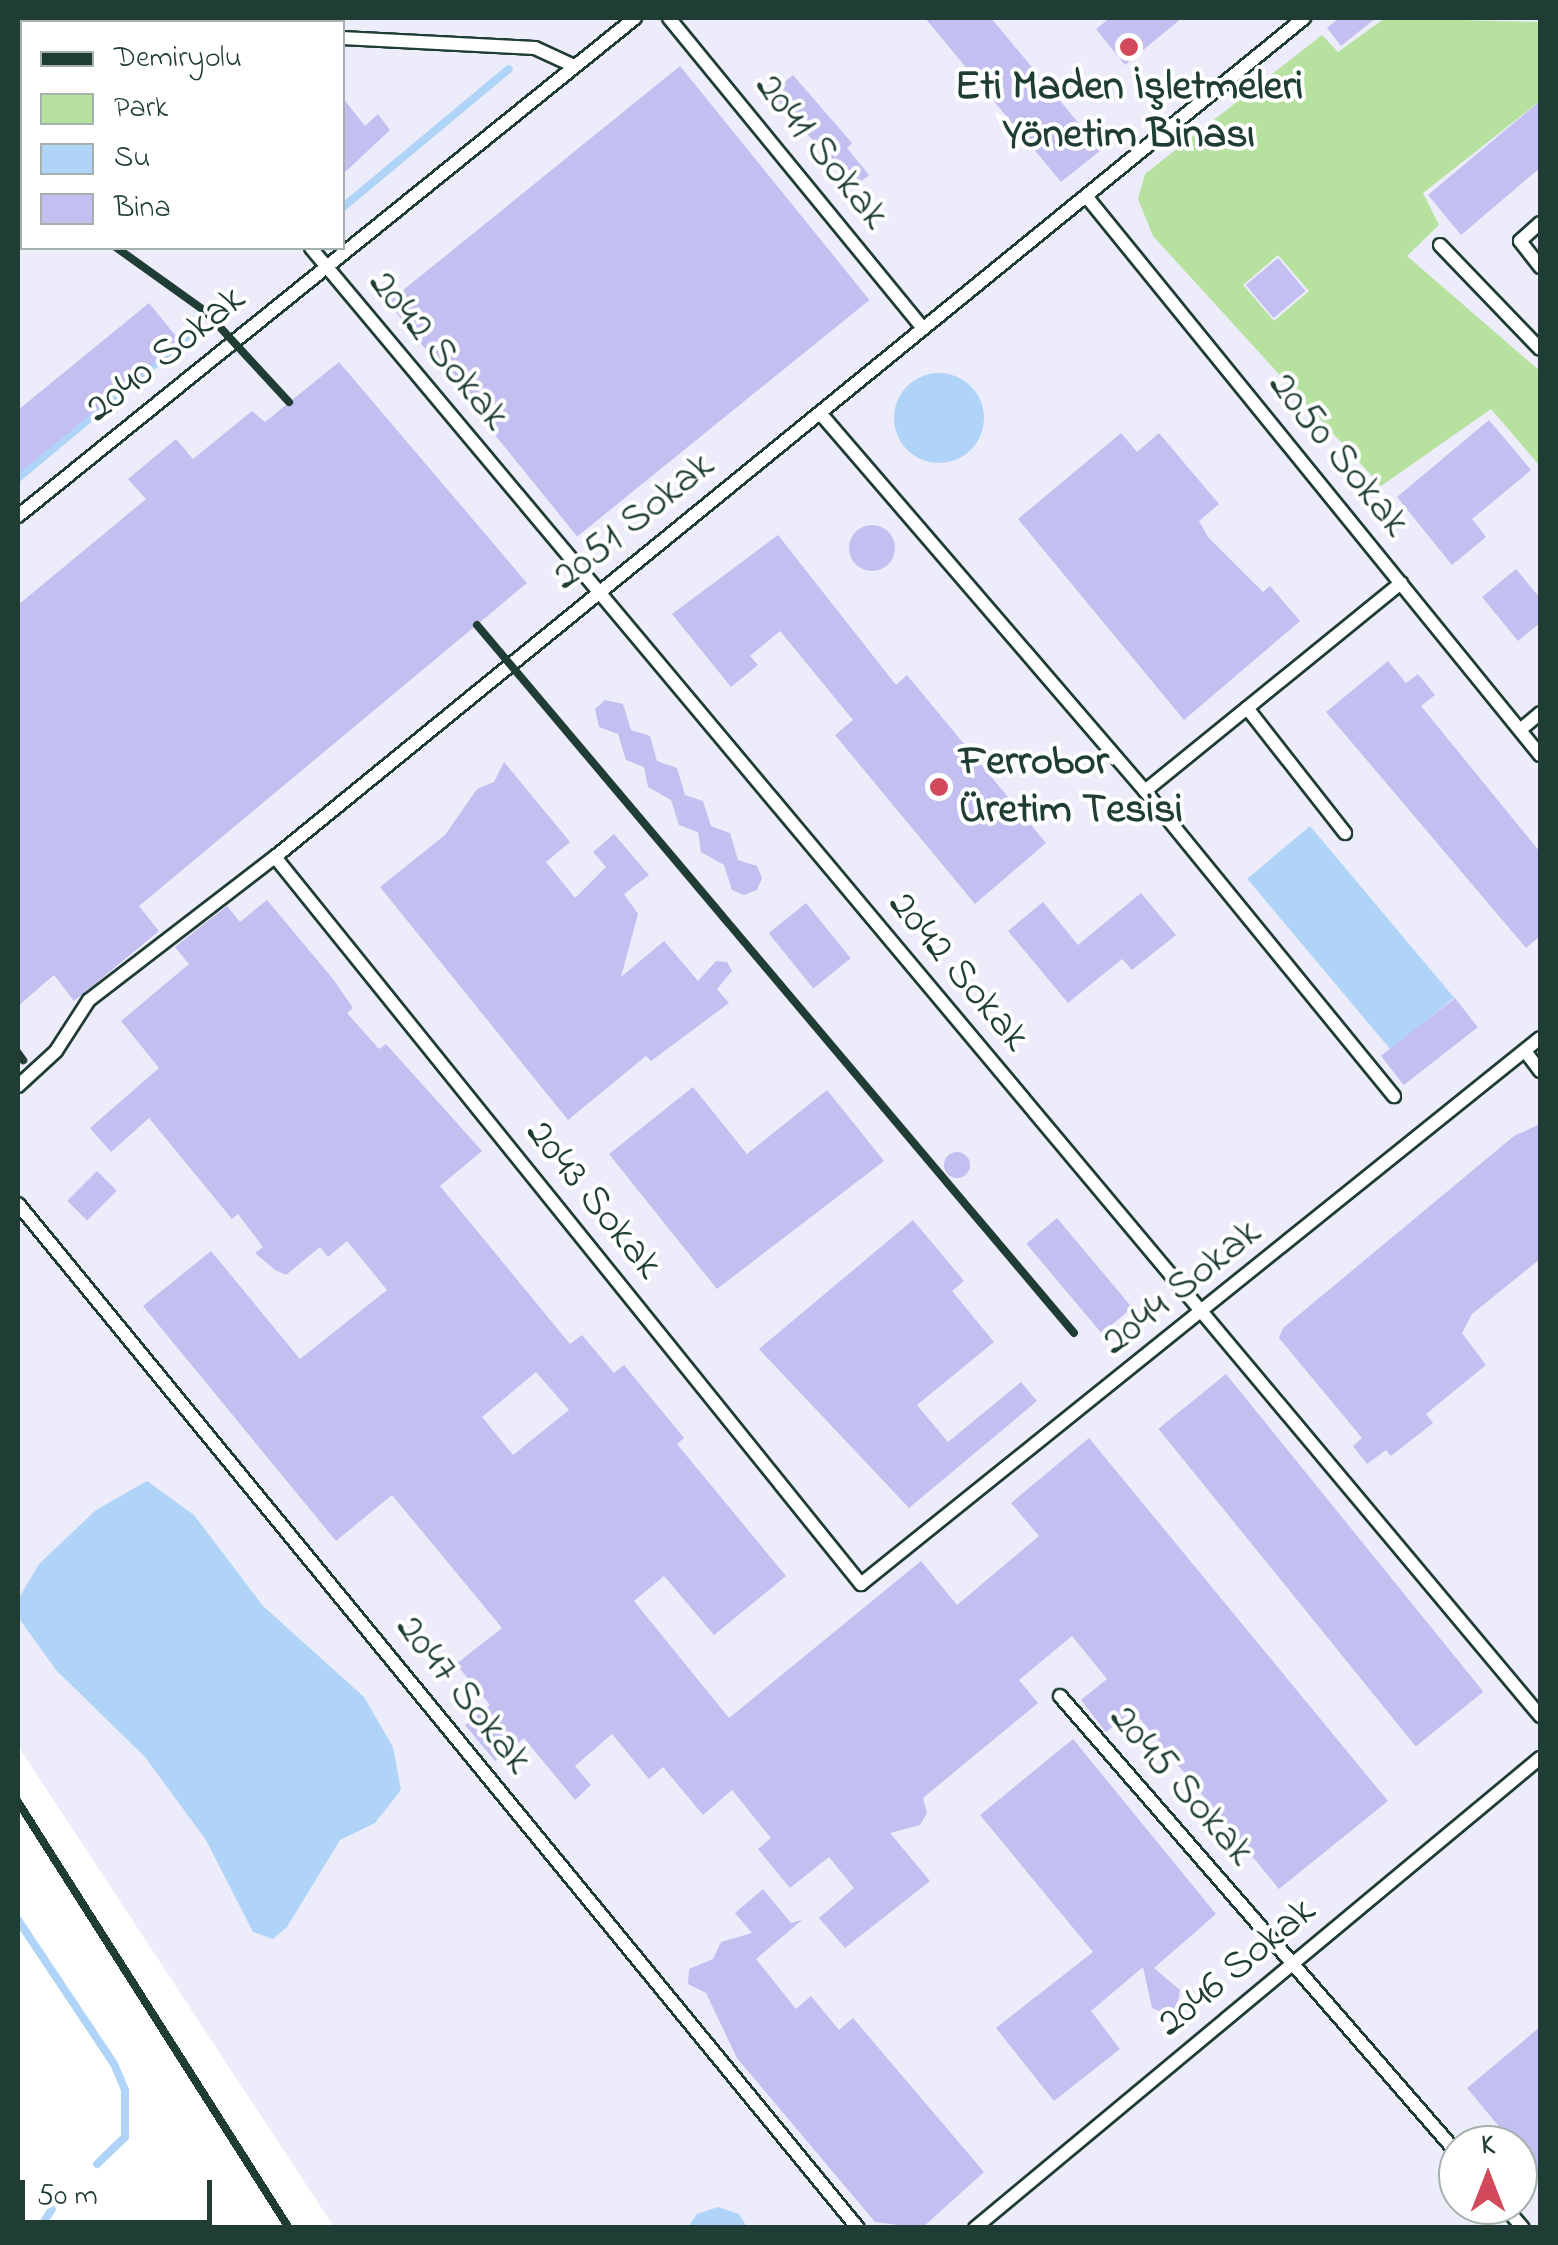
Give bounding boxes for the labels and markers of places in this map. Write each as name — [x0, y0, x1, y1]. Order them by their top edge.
marker: Eti Maden İşletmeleri Yönetim Binası — [1118, 36, 1140, 58]
place label: Eti Maden İşletmeleri Yönetim Binası — [955, 63, 1303, 162]
place label: Ferrobor Üretim Tesisi — [959, 738, 1183, 836]
marker: Ferrobor Üretim Tesisi — [928, 776, 950, 798]

